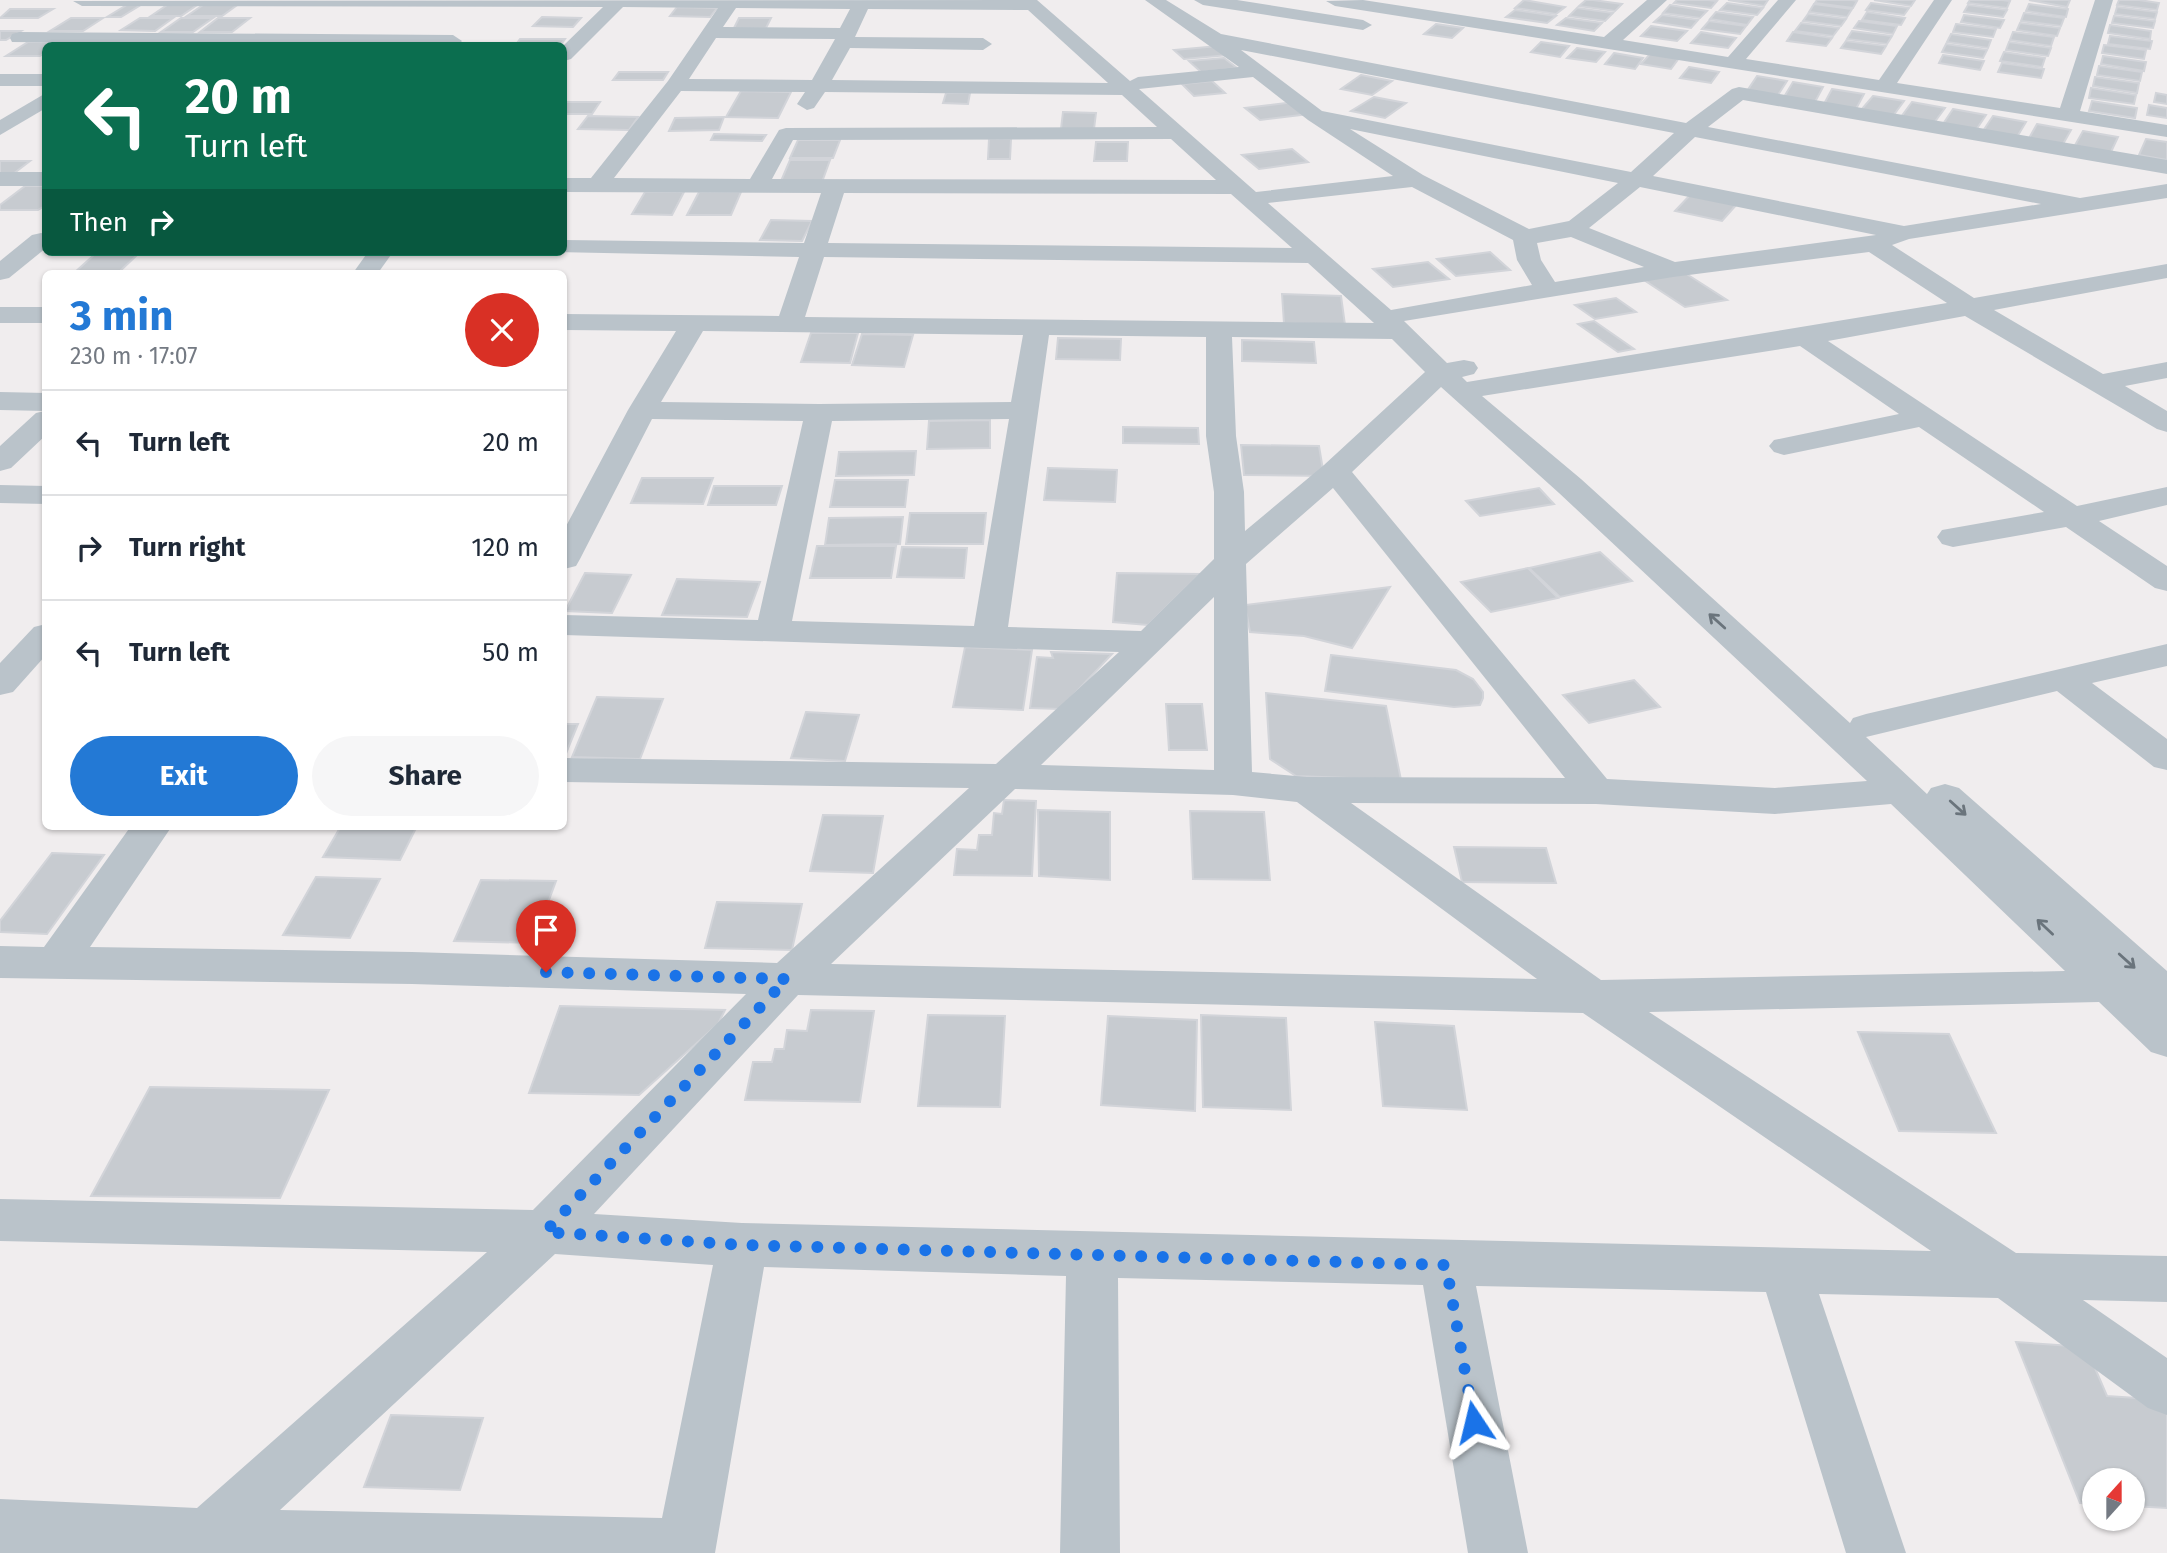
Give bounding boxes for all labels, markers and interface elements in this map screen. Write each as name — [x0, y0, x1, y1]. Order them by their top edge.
text: 20 m — [185, 67, 292, 126]
icon: left — [70, 70, 161, 161]
text: Turn left — [185, 127, 307, 165]
icon: right — [142, 203, 180, 241]
text: Then — [70, 207, 128, 238]
text: 3 min — [70, 291, 173, 341]
button: close — [465, 293, 539, 367]
text: 230 m · 17:07 — [70, 342, 197, 370]
icon: left — [70, 424, 108, 462]
text: Turn left — [129, 427, 230, 458]
text: 20 m — [482, 427, 539, 458]
icon: right — [70, 529, 108, 567]
text: Turn right — [129, 532, 246, 563]
text: 120 m — [471, 532, 539, 563]
one-way arrow — [1709, 612, 1726, 629]
icon: left — [70, 634, 108, 672]
text: Turn left — [129, 637, 230, 668]
text: 50 m — [482, 637, 539, 668]
button: Exit — [70, 736, 298, 816]
button: Share — [312, 736, 539, 816]
one-way arrow — [1949, 800, 1967, 816]
pin — [516, 900, 576, 972]
icon: arrive — [527, 911, 565, 949]
one-way arrow — [2037, 918, 2054, 935]
one-way arrow — [2118, 952, 2135, 969]
position arrow — [1437, 1385, 1511, 1459]
north arrow — [2082, 1468, 2146, 1531]
map controls — [2082, 1468, 2145, 1531]

